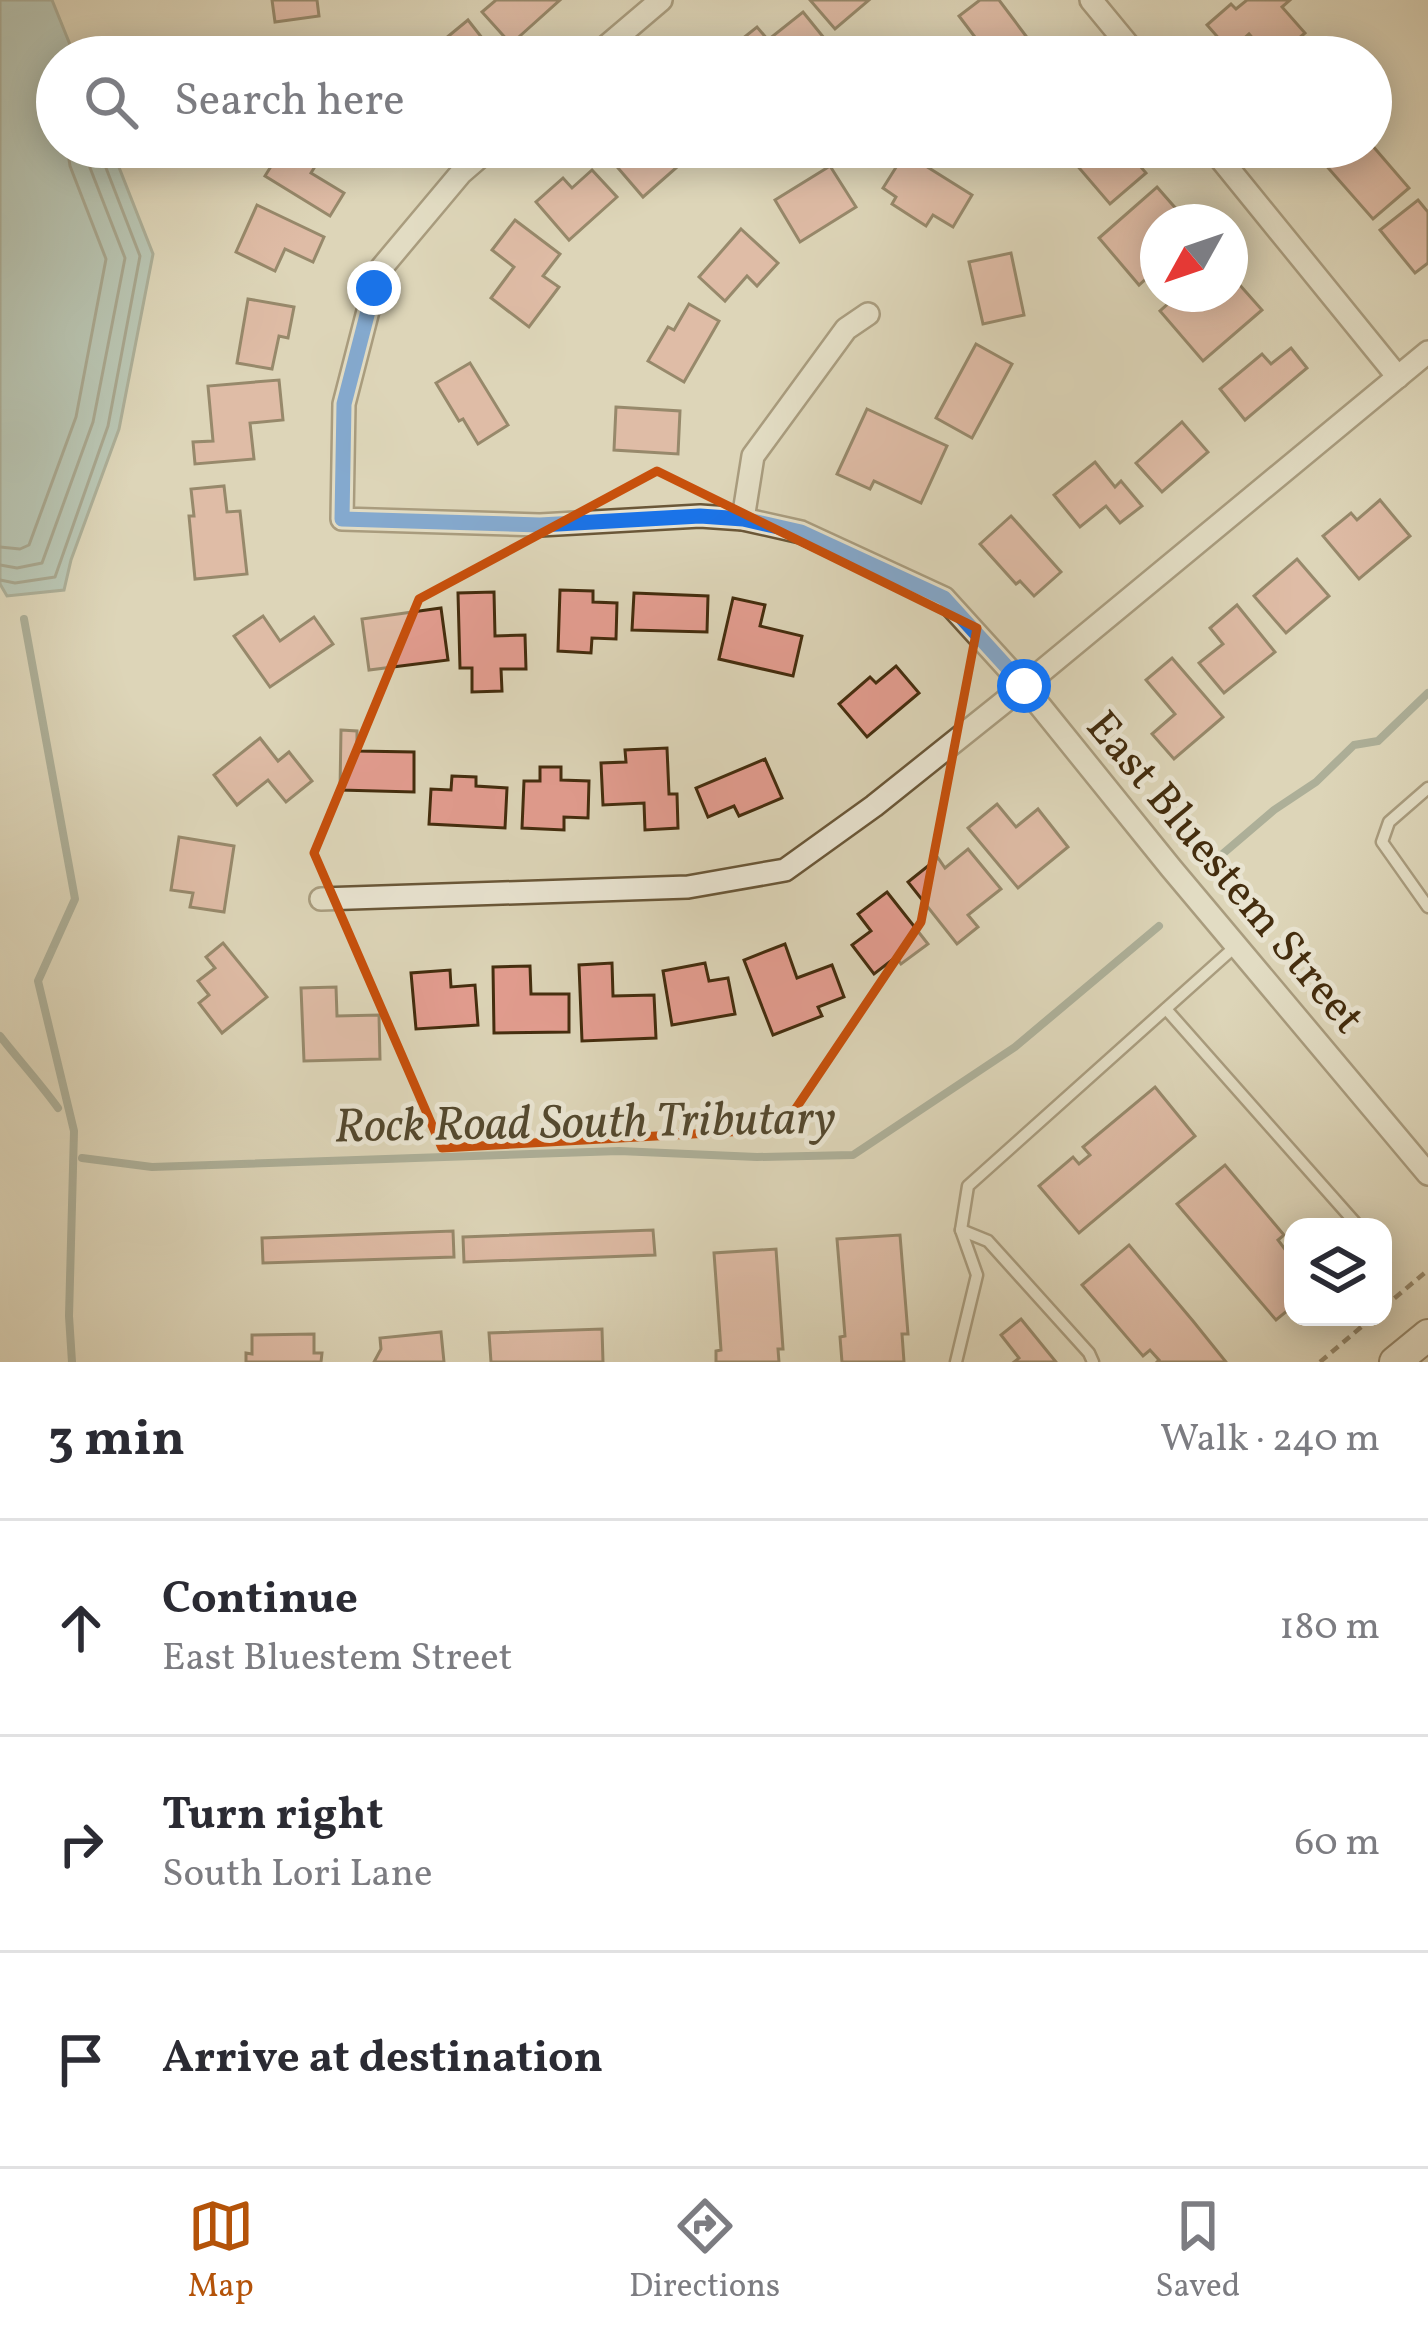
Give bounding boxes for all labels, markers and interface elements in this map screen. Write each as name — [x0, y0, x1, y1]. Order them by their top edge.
search box — [36, 36, 1392, 168]
icon: search — [78, 69, 144, 135]
text: Search here — [174, 71, 405, 134]
north arrow — [1140, 204, 1248, 312]
route end — [347, 261, 401, 315]
route start — [997, 659, 1051, 713]
street label: East Bluestem Street — [1069, 699, 1378, 1049]
water label: Rock Road South Tributary — [334, 1087, 837, 1162]
map controls — [1284, 1218, 1392, 1326]
button: layers — [1284, 1218, 1392, 1326]
text: 3 min — [48, 1405, 185, 1476]
text: Walk · 240 m — [1160, 1413, 1380, 1467]
text: Continue — [162, 1569, 358, 1632]
icon: ahead — [48, 1595, 114, 1661]
text: 180 m — [1279, 1601, 1380, 1655]
text: East Bluestem Street — [162, 1632, 513, 1686]
text: Turn right — [162, 1785, 383, 1848]
icon: right — [48, 1811, 114, 1877]
text: 60 m — [1295, 1817, 1380, 1871]
text: South Lori Lane — [162, 1848, 433, 1902]
icon: arrive — [48, 2027, 114, 2093]
text: Arrive at destination — [162, 2028, 603, 2091]
tab: Map — [188, 2193, 254, 2311]
tab: Directions — [629, 2193, 780, 2311]
tab: Saved — [1155, 2193, 1240, 2311]

